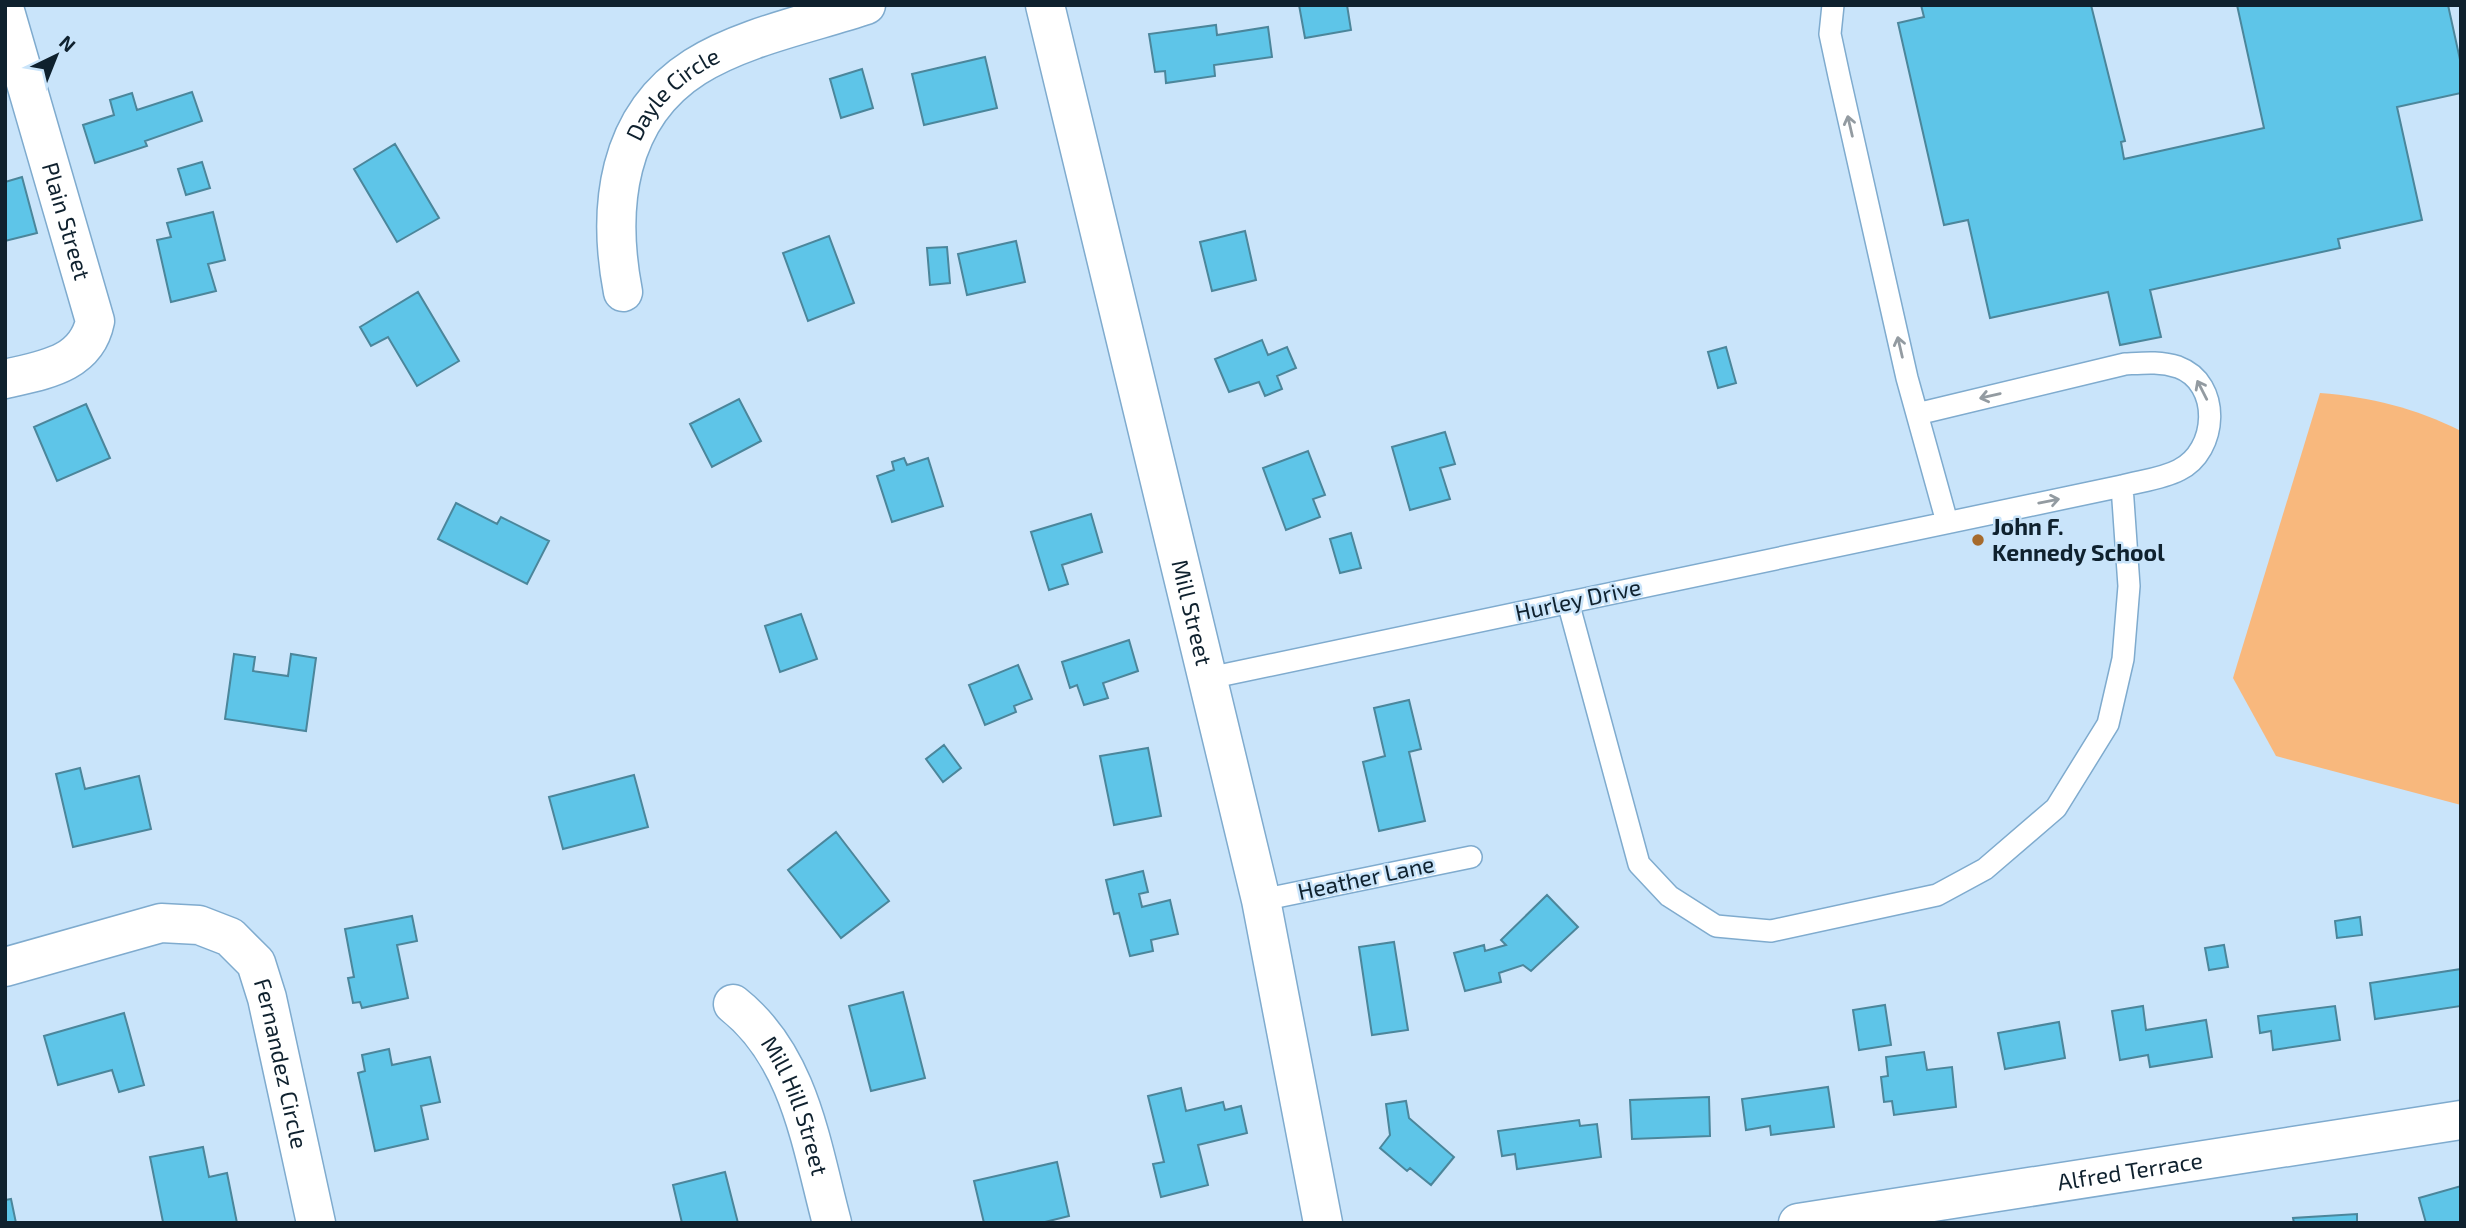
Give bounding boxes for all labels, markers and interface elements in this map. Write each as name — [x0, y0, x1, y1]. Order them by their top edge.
north arrow — [21, 21, 91, 91]
text: N — [55, 30, 81, 56]
street label: Dayle Circle — [619, 41, 724, 145]
one-way arrow — [1843, 115, 1856, 138]
street label: Plain Street — [37, 159, 97, 283]
one-way arrow — [1893, 337, 1906, 359]
one-way arrow — [2195, 380, 2209, 401]
one-way arrow — [1979, 390, 2002, 404]
one-way arrow — [2037, 494, 2060, 508]
place label: John F. Kennedy School — [1992, 512, 2165, 566]
marker: John F. Kennedy School — [1970, 532, 1986, 548]
street label: Mill Street — [1166, 556, 1219, 668]
street label: Hurley Drive — [1512, 572, 1643, 626]
street label: Heather Lane — [1295, 849, 1437, 905]
street label: Fernandez Circle — [249, 975, 314, 1151]
street label: Mill Hill Street — [756, 1030, 835, 1178]
street label: Alfred Terrace — [2055, 1145, 2204, 1196]

